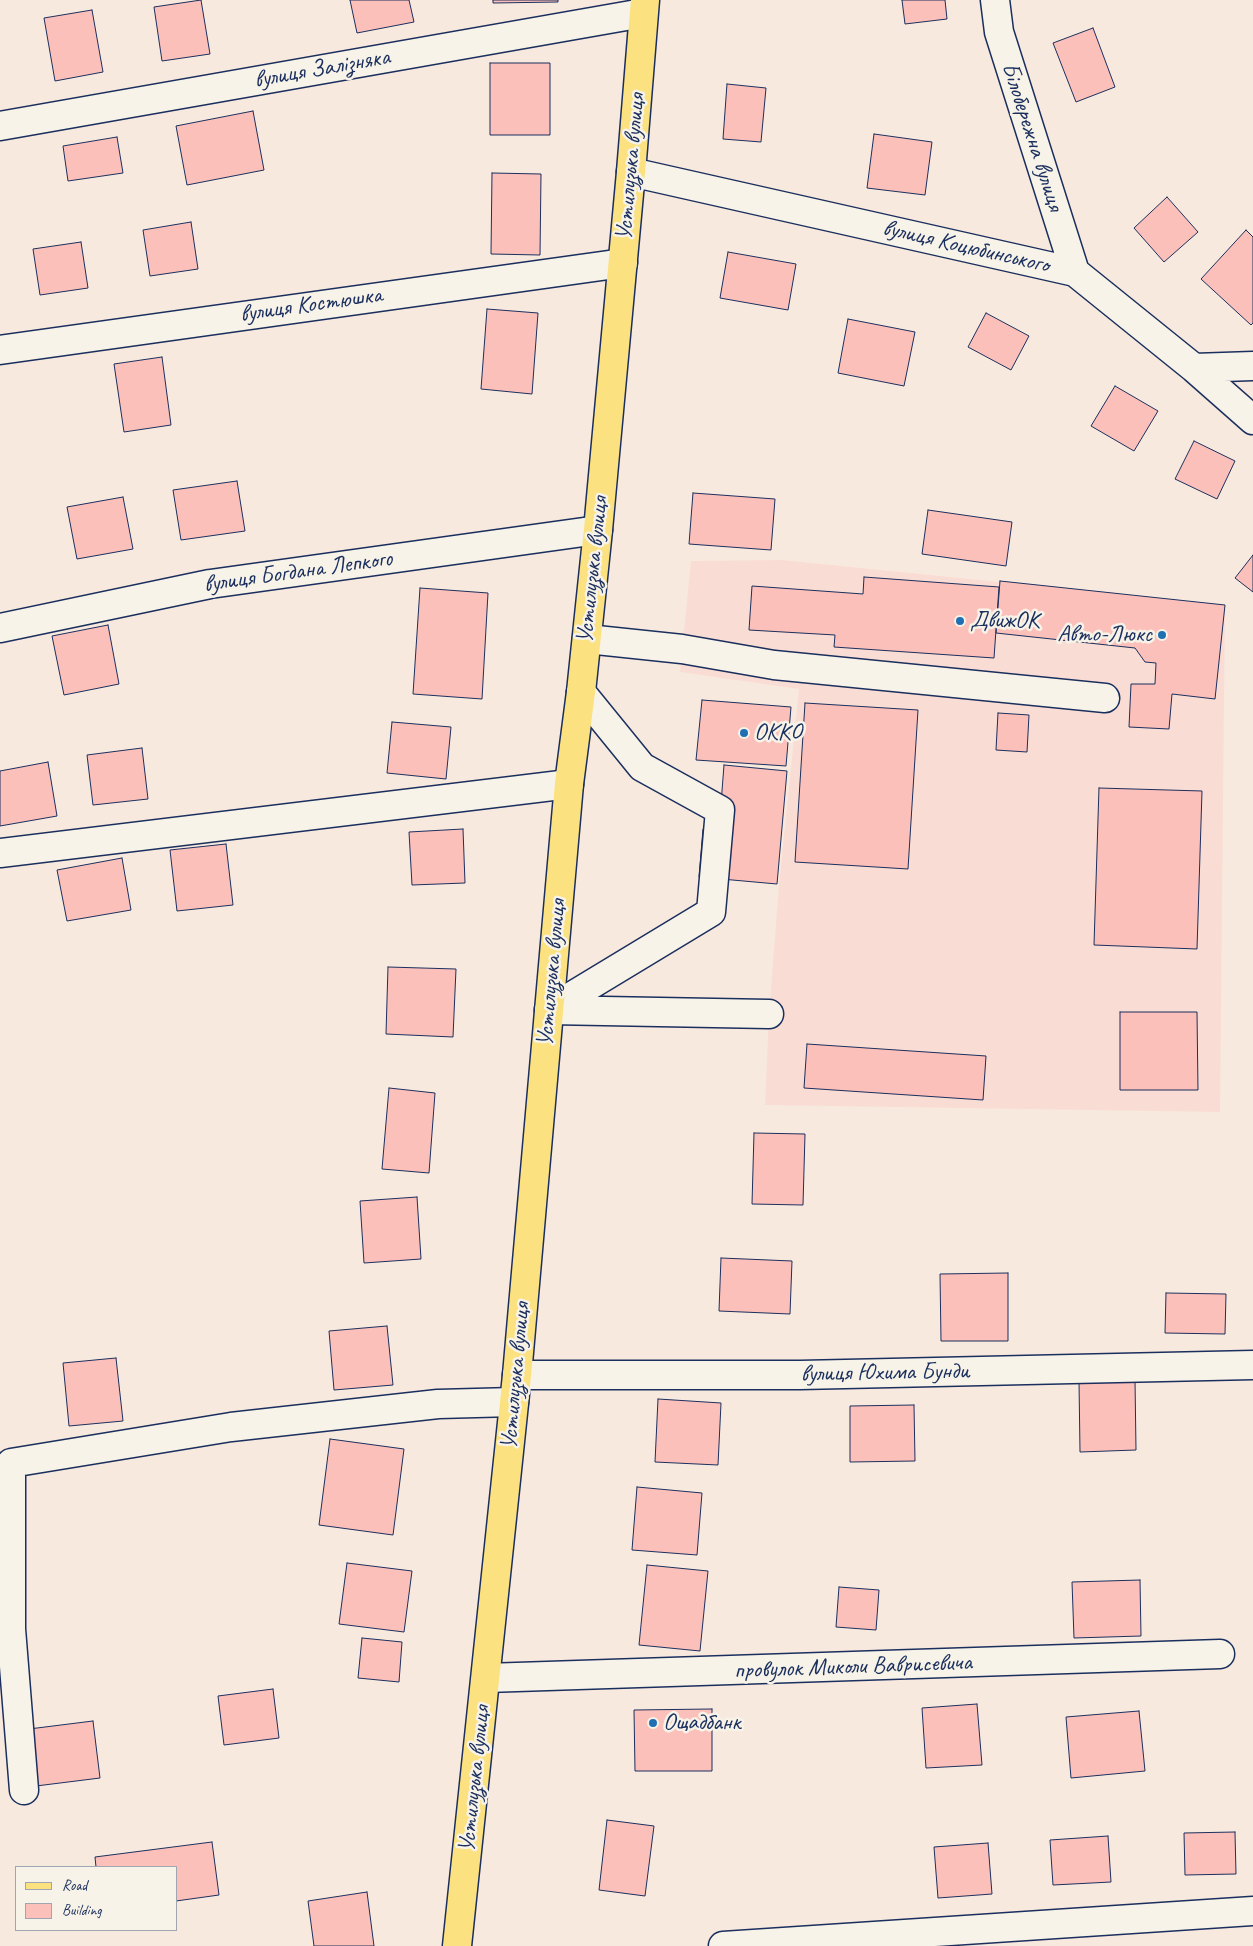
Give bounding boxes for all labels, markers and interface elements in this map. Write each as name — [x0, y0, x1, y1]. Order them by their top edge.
street label: вулиця Залізняка — [252, 43, 392, 95]
street label: Білобережна вулиця — [994, 59, 1070, 215]
street label: Устилузька вулиця — [610, 92, 652, 242]
street label: вулиця Коцюбинського — [880, 214, 1052, 280]
street label: вулиця Костюшка — [238, 281, 384, 329]
street label: Устилузька вулиця — [571, 495, 615, 645]
street label: вулиця Богдана Лепкого — [202, 545, 394, 599]
place label: ДвижОК — [970, 607, 1039, 635]
marker: ДвижОК — [954, 615, 966, 627]
place label: Авто-Люкс — [1057, 621, 1152, 649]
marker: Авто-Люкс — [1156, 629, 1168, 641]
place label: ОККО — [754, 719, 802, 747]
marker: ОККО — [738, 727, 750, 739]
street label: Устилузька вулиця — [531, 898, 573, 1048]
street label: Устилузька вулиця — [495, 1301, 537, 1451]
street label: вулиця Юхима Бунди — [800, 1357, 970, 1389]
street label: провулок Миколи Ваврисевича — [734, 1648, 972, 1686]
street label: Устилузька вулиця — [453, 1704, 497, 1854]
place label: Ощадбанк — [663, 1709, 741, 1737]
marker: Ощадбанк — [647, 1717, 659, 1729]
legend — [15, 1866, 178, 1931]
text: Road — [62, 1876, 87, 1895]
text: Building — [62, 1901, 101, 1920]

